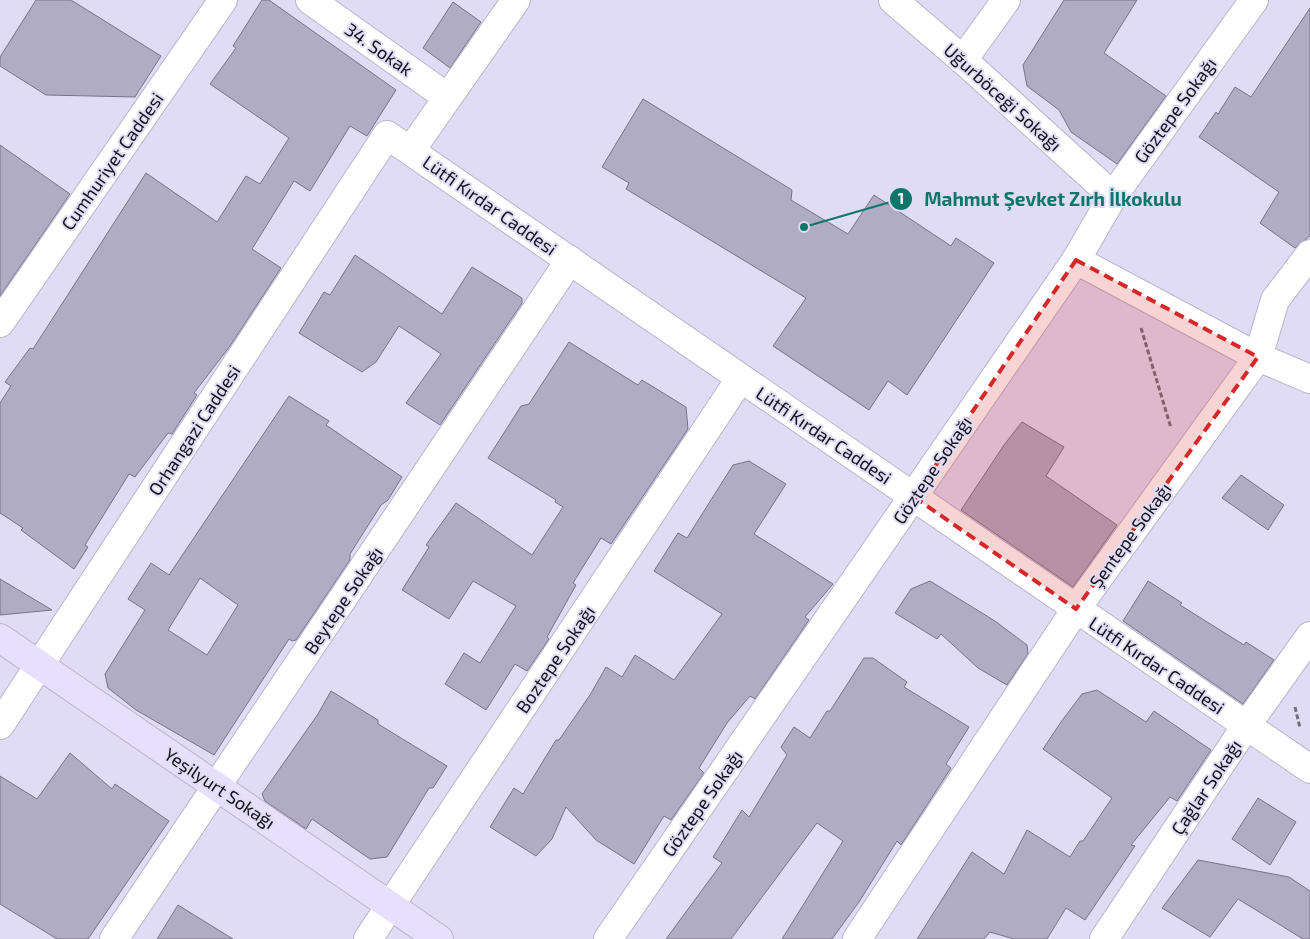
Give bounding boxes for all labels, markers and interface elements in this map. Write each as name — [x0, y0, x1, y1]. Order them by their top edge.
street label: 34. Sokak — [341, 18, 417, 80]
street label: Uğurböceği Sokağı — [940, 38, 1066, 156]
street label: Göztepe Sokağı — [1129, 53, 1221, 167]
street label: Cumhuriyet Caddesi — [56, 88, 168, 234]
street label: Lütfi Kırdar Caddesi — [419, 151, 561, 259]
callout: Mahmut Şevket Zırh İlkokulu — [889, 182, 1192, 216]
text: Mahmut Şevket Zırh İlkokulu — [924, 187, 1182, 211]
text: 1 — [898, 189, 904, 207]
street label: Orhangazi Caddesi — [143, 360, 245, 500]
street label: Lütfi Kırdar Caddesi — [752, 382, 896, 488]
street label: Göztepe Sokağı — [888, 412, 976, 528]
street label: Şentepe Sokağı — [1084, 478, 1176, 593]
street label: Beytepe Sokağı — [299, 542, 387, 658]
street label: Boztepe Sokağı — [511, 601, 599, 717]
street label: Lütfi Kırdar Caddesi — [1085, 612, 1229, 718]
street label: Çağlar Sokağı — [1166, 735, 1247, 839]
street label: Yeşilyurt Sokağı — [160, 743, 280, 834]
street label: Göztepe Sokağı — [657, 745, 747, 861]

